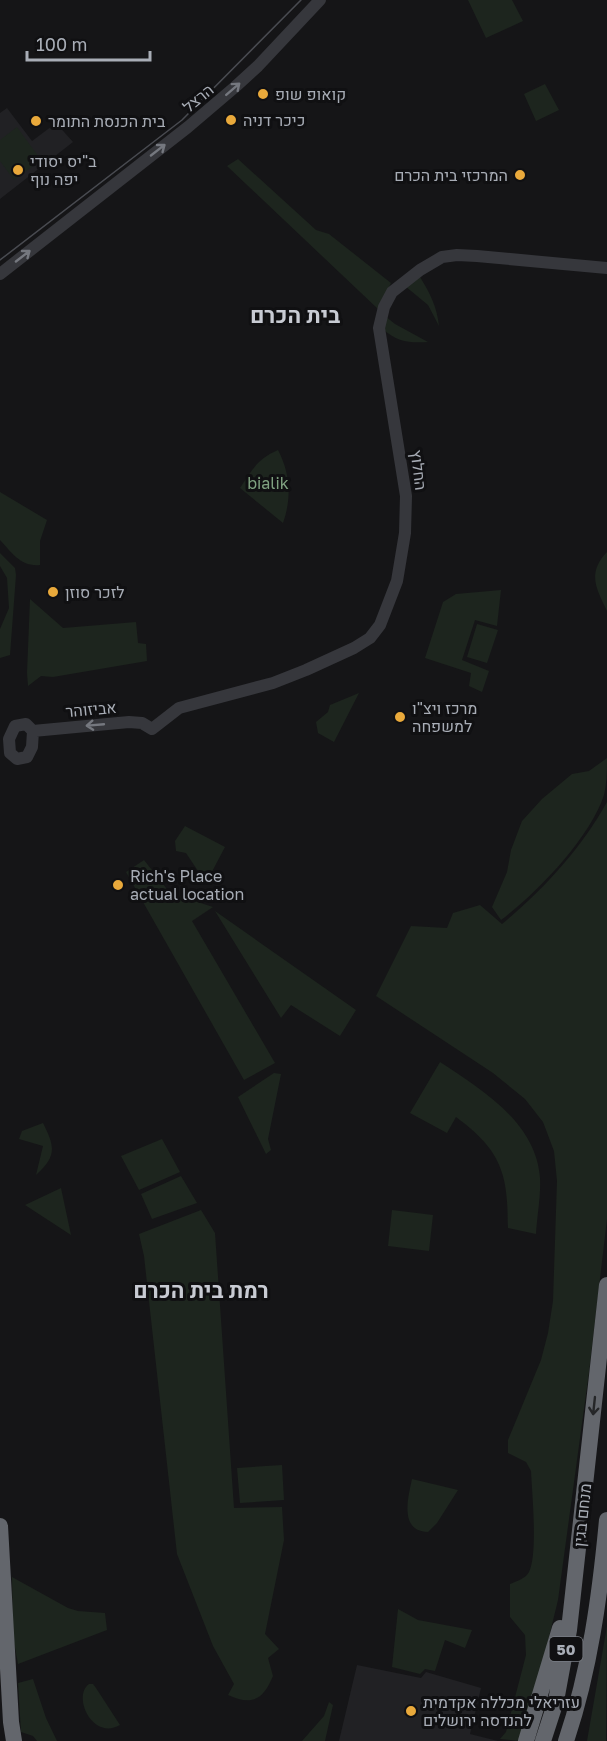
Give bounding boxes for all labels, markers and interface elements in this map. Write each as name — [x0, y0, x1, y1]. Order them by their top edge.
scale bar — [27, 24, 150, 62]
text: 100 m — [36, 33, 87, 55]
street label: הרצל — [178, 79, 218, 117]
one-way arrow — [225, 82, 240, 96]
place label: קואופ שופ — [275, 84, 346, 104]
marker: קואופ שופ — [256, 87, 270, 101]
place label: כיכר דניה — [243, 110, 305, 130]
place label: בית הכנסת התומר — [48, 111, 166, 131]
marker: כיכר דניה — [224, 113, 238, 127]
marker: בית הכנסת התומר — [29, 114, 43, 128]
one-way arrow — [150, 144, 166, 157]
place label: ב"יס יסודי יפה נוף — [30, 151, 97, 189]
marker: ב"יס יסודי יפה נוף — [11, 163, 25, 177]
place label: המרכזי בית הכרם — [394, 165, 508, 185]
marker: המרכזי בית הכרם — [513, 168, 527, 182]
one-way arrow — [15, 249, 31, 262]
district label: בית הכרם — [250, 301, 340, 328]
street label: החלוץ — [407, 449, 431, 491]
park label: bialik — [247, 473, 289, 493]
place label: לזכר סוזן — [65, 582, 125, 602]
marker: לזכר סוזן — [46, 585, 60, 599]
street label: אביזוהר — [65, 697, 117, 721]
place label: מרכז ויצ"ו למשפחה — [412, 698, 478, 736]
marker: מרכז ויצ"ו למשפחה — [393, 710, 407, 724]
one-way arrow — [85, 720, 105, 731]
place label: Rich's Place actual location — [130, 866, 244, 904]
marker: Rich's Place actual location — [111, 878, 125, 892]
district label: רמת בית הכרם — [133, 1276, 269, 1303]
one-way arrow — [588, 1396, 599, 1416]
street label: מנחם בגין — [569, 1482, 595, 1548]
road number: 50 — [550, 1637, 582, 1661]
place label: עזריאלי מכללה אקדמית להנדסה ירושלים — [423, 1692, 580, 1730]
marker: עזריאלי מכללה אקדמית להנדסה ירושלים — [404, 1704, 418, 1718]

